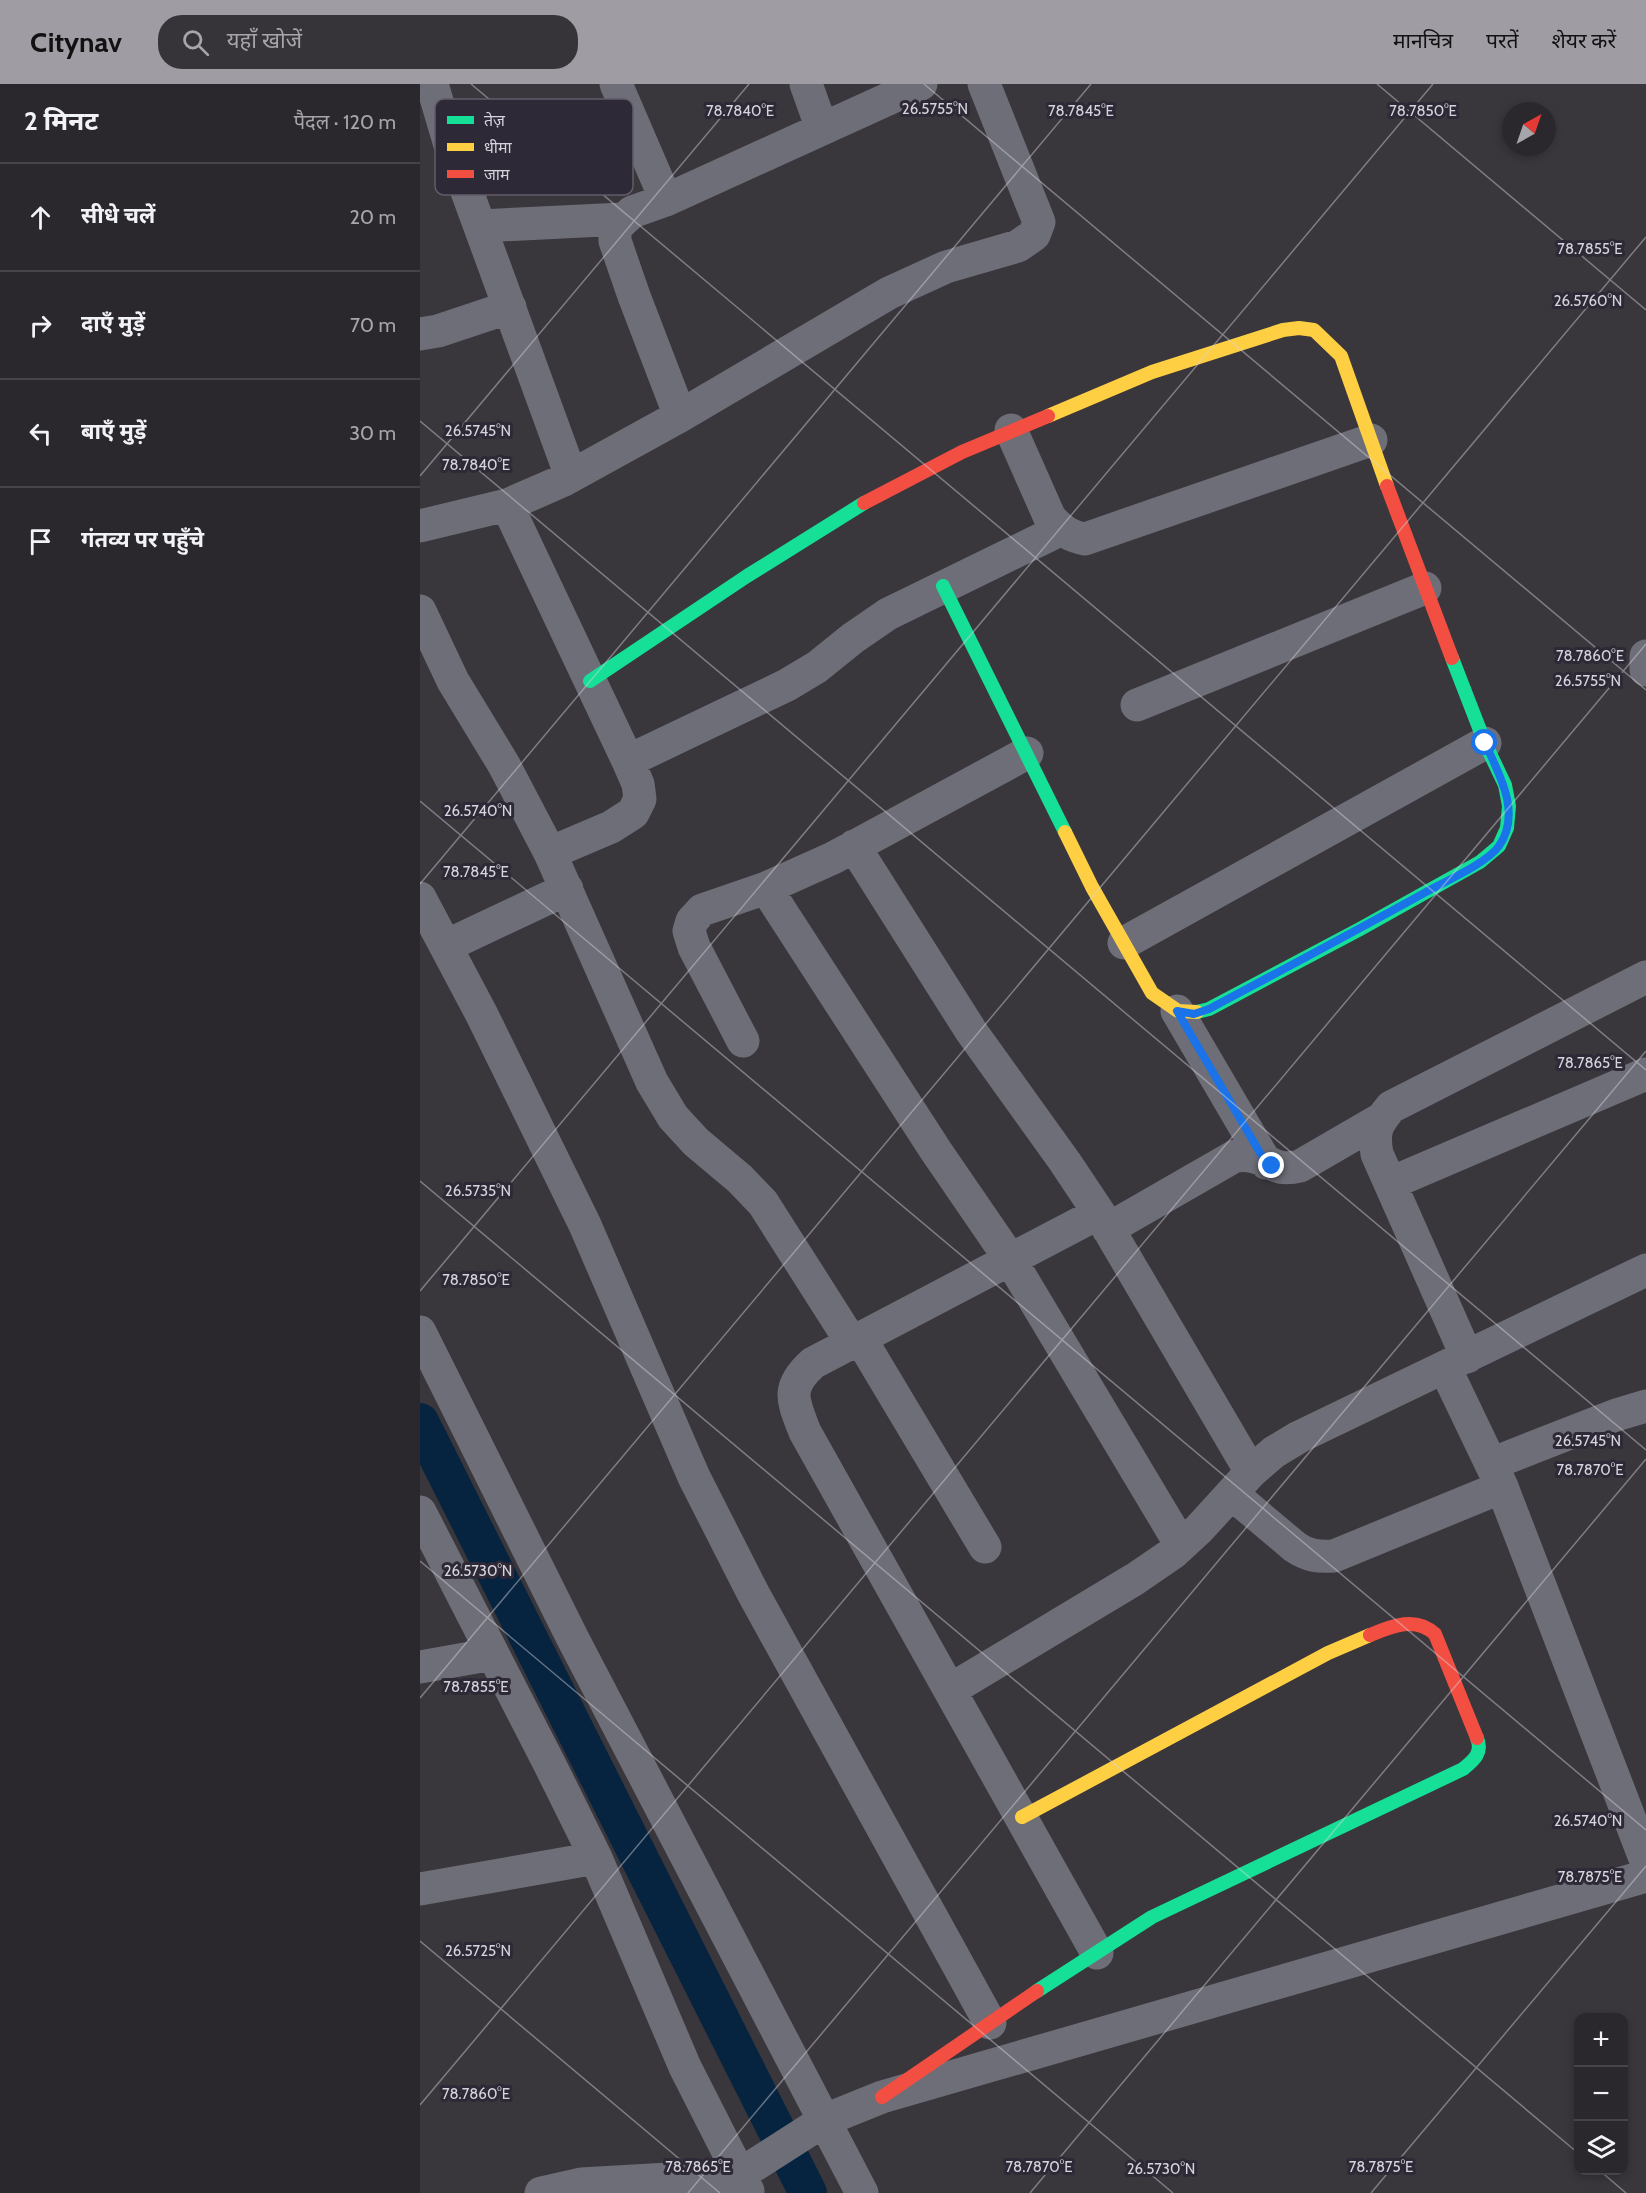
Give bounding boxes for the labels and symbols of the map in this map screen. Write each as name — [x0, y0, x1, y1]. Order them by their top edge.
legend — [435, 99, 633, 195]
text: 26.5755°N — [902, 100, 968, 118]
text: 78.7840°E — [706, 102, 774, 120]
text: 78.7845°E — [1048, 102, 1114, 120]
text: 78.7850°E — [1389, 102, 1457, 120]
north arrow — [1502, 102, 1556, 156]
text: तेज़ — [484, 111, 506, 130]
text: धीमा — [484, 138, 513, 157]
text: जाम — [484, 165, 510, 184]
text: 78.7855°E — [1557, 240, 1623, 258]
text: 26.5760°N — [1554, 292, 1622, 310]
text: 26.5745°N — [445, 422, 511, 440]
text: 78.7840°E — [442, 456, 510, 474]
text: 78.7860°E — [1556, 647, 1624, 665]
text: 26.5755°N — [1555, 672, 1621, 690]
route start — [1471, 729, 1497, 755]
text: 26.5740°N — [444, 802, 512, 820]
text: 78.7845°E — [443, 863, 509, 881]
text: 78.7865°E — [1557, 1054, 1623, 1072]
route end — [1258, 1152, 1284, 1178]
text: 26.5735°N — [445, 1182, 511, 1200]
text: 78.7850°E — [442, 1271, 510, 1289]
text: 26.5745°N — [1555, 1432, 1621, 1450]
text: 78.7870°E — [1557, 1461, 1623, 1479]
text: 26.5730°N — [444, 1562, 512, 1580]
text: 78.7855°E — [443, 1678, 509, 1696]
text: 26.5740°N — [1554, 1812, 1622, 1830]
text: 78.7875°E — [1558, 1868, 1622, 1886]
text: 26.5725°N — [445, 1942, 511, 1960]
text: 78.7860°E — [442, 2085, 510, 2103]
text: 78.7865°E — [665, 2158, 731, 2176]
text: 78.7870°E — [1006, 2158, 1072, 2176]
text: 78.7875°E — [1349, 2158, 1413, 2176]
text: 26.5730°N — [1127, 2160, 1195, 2178]

